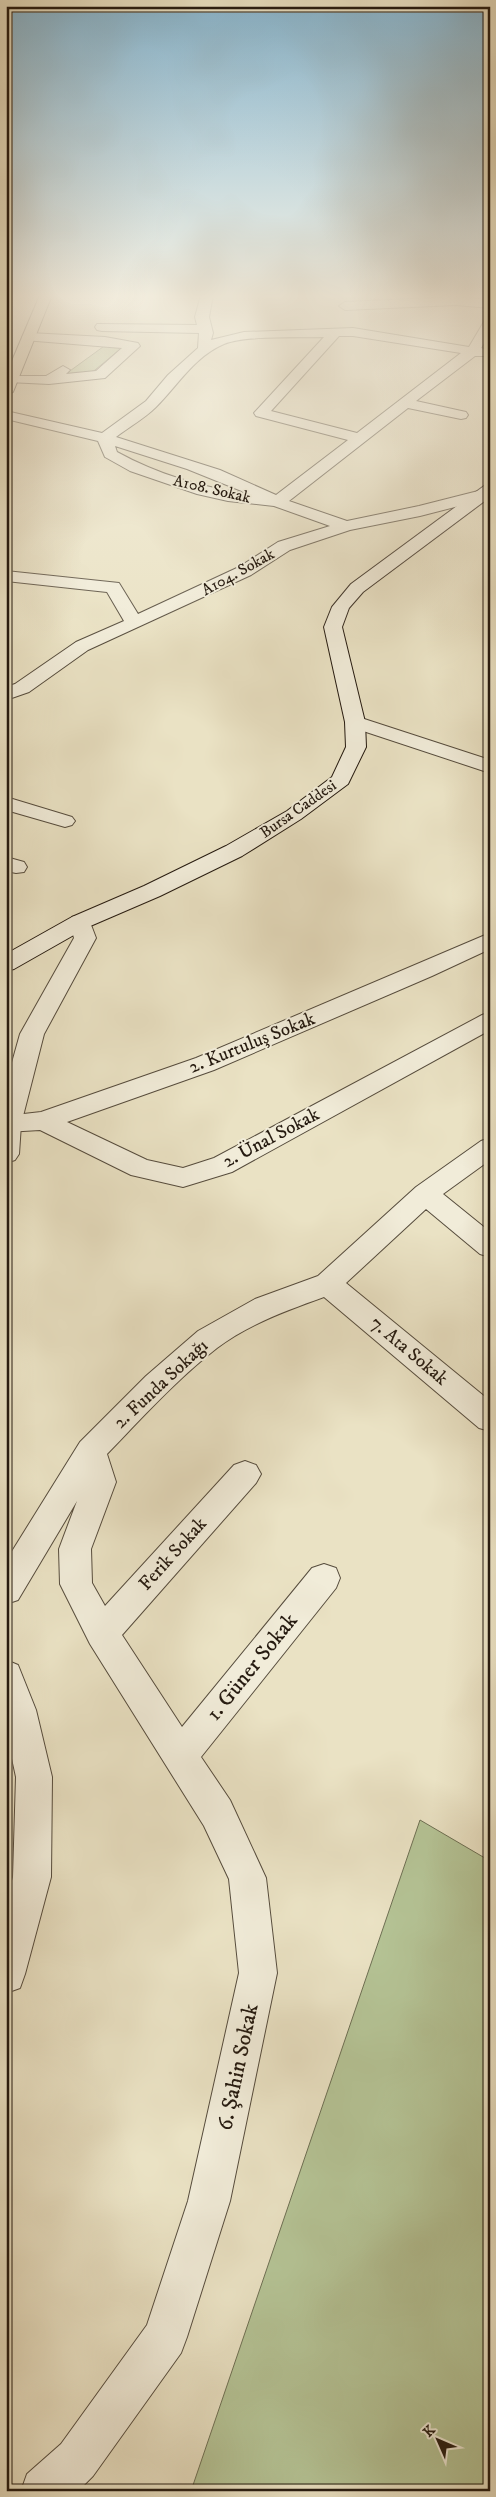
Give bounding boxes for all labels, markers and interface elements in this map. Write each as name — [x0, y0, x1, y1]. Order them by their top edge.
street label: A108. Sokak — [171, 470, 253, 508]
street label: A104. Sokak — [198, 544, 278, 600]
street label: Bursa Caddesi — [256, 775, 340, 843]
street label: 2. Kurtuluş Sokak — [185, 1007, 319, 1079]
street label: 2. Ünal Sokak — [218, 1102, 324, 1173]
street label: 7. Ata Sokak — [365, 1312, 453, 1391]
street label: 2. Funda Sokağı — [109, 1334, 213, 1434]
street label: Ferik Sokak — [134, 1512, 212, 1595]
street label: 1. Güner Sokak — [200, 1608, 304, 1726]
street label: 6. Şahin Sokak — [211, 2001, 265, 2133]
north arrow — [414, 2414, 464, 2464]
text: K — [420, 2421, 440, 2441]

